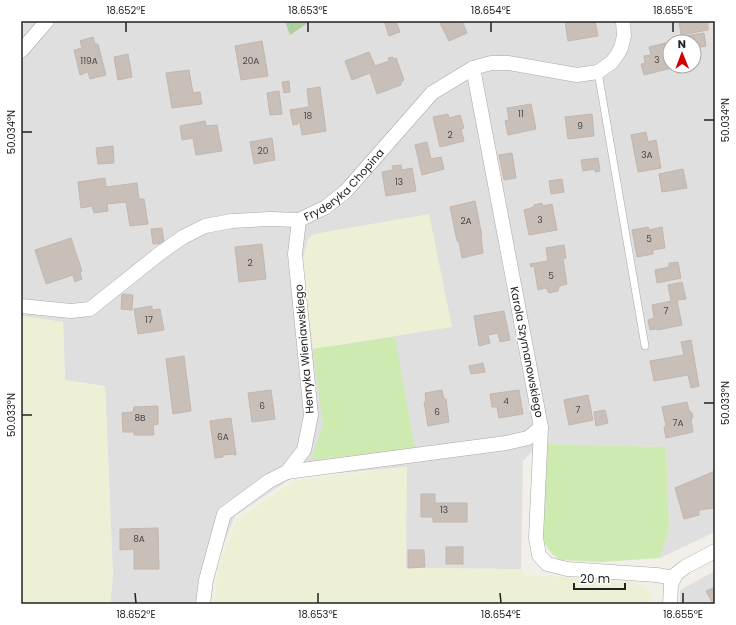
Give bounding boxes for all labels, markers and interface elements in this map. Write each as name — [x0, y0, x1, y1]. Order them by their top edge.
text: 18.652°E — [106, 3, 146, 18]
text: 18.653°E — [288, 3, 328, 18]
text: 18.654°E — [471, 3, 511, 18]
text: 18.655°E — [653, 3, 693, 18]
north arrow — [662, 34, 702, 74]
text: N — [678, 36, 686, 52]
house number: 3 — [654, 54, 660, 66]
house number: 119A — [80, 55, 98, 67]
house number: 20A — [243, 55, 259, 67]
text: 50.034°N — [718, 98, 733, 142]
house number: 11 — [518, 108, 524, 120]
text: 50.034°N — [4, 110, 19, 154]
house number: 18 — [304, 110, 313, 122]
house number: 9 — [577, 120, 583, 132]
house number: 2 — [447, 129, 453, 141]
house number: 20 — [258, 145, 269, 157]
street label: Fryderyka Chopina — [301, 145, 388, 225]
house number: 3A — [641, 149, 653, 161]
house number: 13 — [395, 176, 403, 188]
house number: 3 — [537, 214, 543, 226]
house number: 2A — [460, 215, 472, 227]
house number: 5 — [646, 233, 652, 245]
house number: 2 — [247, 257, 253, 269]
house number: 5 — [548, 270, 554, 282]
street label: Henryka Wieniawskiego — [290, 284, 318, 414]
street label: Karola Szymanowskiego — [506, 285, 548, 419]
house number: 7 — [664, 305, 669, 317]
house number: 17 — [145, 314, 153, 326]
text: 50.033°N — [718, 381, 733, 425]
text: 50.033°N — [4, 393, 19, 437]
house number: 4 — [503, 395, 509, 407]
house number: 6 — [259, 400, 265, 412]
house number: 7 — [576, 404, 581, 416]
house number: 6 — [434, 406, 440, 418]
house number: 8B — [134, 412, 146, 424]
house number: 7A — [673, 417, 683, 429]
house number: 6A — [217, 431, 229, 443]
house number: 13 — [440, 504, 448, 516]
house number: 8A — [133, 533, 145, 545]
scale bar — [574, 565, 625, 591]
text: 20 m — [580, 570, 610, 587]
text: 18.652°E — [116, 607, 156, 622]
text: 18.653°E — [298, 607, 338, 622]
text: 18.654°E — [481, 607, 521, 622]
text: 18.655°E — [663, 607, 703, 622]

